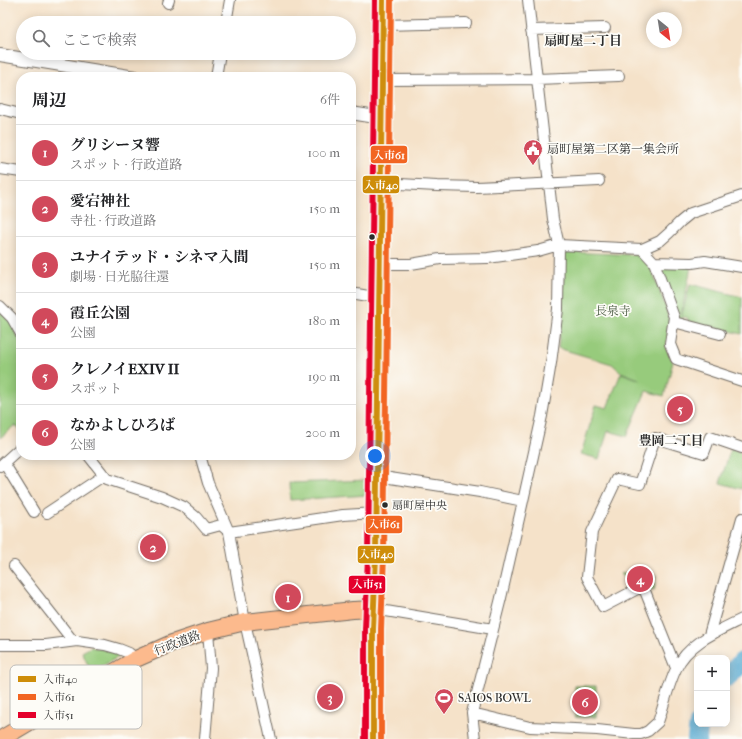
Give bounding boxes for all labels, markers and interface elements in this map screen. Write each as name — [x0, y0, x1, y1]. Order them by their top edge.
north arrow — [646, 12, 682, 48]
search box — [16, 16, 356, 60]
icon: search — [30, 27, 52, 49]
text: ここで検索 — [62, 31, 137, 49]
district label: 扇町屋二丁目 — [544, 33, 622, 48]
text: 周辺 — [32, 90, 66, 110]
text: 6件 — [320, 92, 340, 107]
text: グリシーヌ響 — [70, 136, 160, 154]
public building icon: 扇町屋第二区第一集会所 — [522, 138, 544, 166]
place label: 扇町屋第二区第一集会所 — [547, 142, 679, 156]
text: 1 — [43, 145, 47, 160]
text: 100 m — [307, 145, 340, 160]
line badge: 入市61 — [370, 145, 408, 164]
text: 入市61 — [373, 149, 405, 162]
text: スポット · 行政道路 — [70, 157, 182, 172]
line badge: 入市40 — [362, 175, 400, 194]
text: 入市40 — [364, 179, 398, 192]
text: 愛宕神社 — [70, 192, 130, 210]
text: 2 — [42, 201, 48, 216]
text: 150 m — [309, 201, 340, 216]
text: 寺社 · 行政道路 — [70, 213, 156, 228]
unlabelled marker — [367, 232, 377, 242]
text: ユナイテッド・シネマ入間 — [70, 248, 249, 266]
text: 3 — [42, 257, 48, 272]
text: 150 m — [309, 257, 340, 272]
text: 劇場 · 日光脇往還 — [70, 269, 169, 284]
text: 霞丘公園 — [70, 304, 130, 322]
park label: 長泉寺 — [595, 304, 631, 318]
text: 4 — [41, 313, 49, 328]
text: 180 m — [308, 313, 340, 328]
text: 公園 — [70, 325, 96, 340]
text: クレノイEXIV II — [70, 360, 179, 378]
text: 5 — [42, 369, 48, 384]
text: 190 m — [308, 369, 340, 384]
text: スポット — [70, 381, 122, 396]
pin: 5 — [667, 394, 693, 424]
text: なかよしひろば — [70, 416, 175, 434]
text: 6 — [41, 425, 49, 440]
text: 200 m — [305, 425, 340, 440]
district label: 豊岡二丁目 — [638, 433, 704, 448]
text: 公園 — [70, 437, 96, 452]
your location — [365, 446, 385, 466]
place label: 扇町屋中央 — [392, 499, 447, 512]
marker: 扇町屋中央 — [380, 500, 390, 510]
line badge: 入市61 — [365, 515, 403, 534]
text: 入市61 — [368, 518, 400, 531]
pin: 2 — [140, 532, 166, 562]
line badge: 入市40 — [357, 545, 395, 564]
text: 入市40 — [359, 548, 393, 561]
pin: 4 — [627, 564, 653, 594]
line badge: 入市51 — [348, 575, 386, 594]
text: 入市51 — [352, 578, 382, 591]
pin: 1 — [275, 582, 301, 612]
street label: 行政道路 — [152, 628, 202, 658]
map controls — [694, 655, 730, 727]
button: + — [694, 655, 730, 691]
legend — [10, 665, 142, 729]
text: 入市40 — [43, 673, 78, 686]
pin: 3 — [317, 682, 343, 712]
sports icon: SAIOS BOWL — [433, 687, 455, 715]
pin: 6 — [572, 687, 598, 717]
text: 入市61 — [43, 691, 75, 704]
place label: SAIOS BOWL — [458, 691, 532, 705]
button: − — [694, 691, 730, 727]
text: 入市51 — [43, 709, 74, 722]

